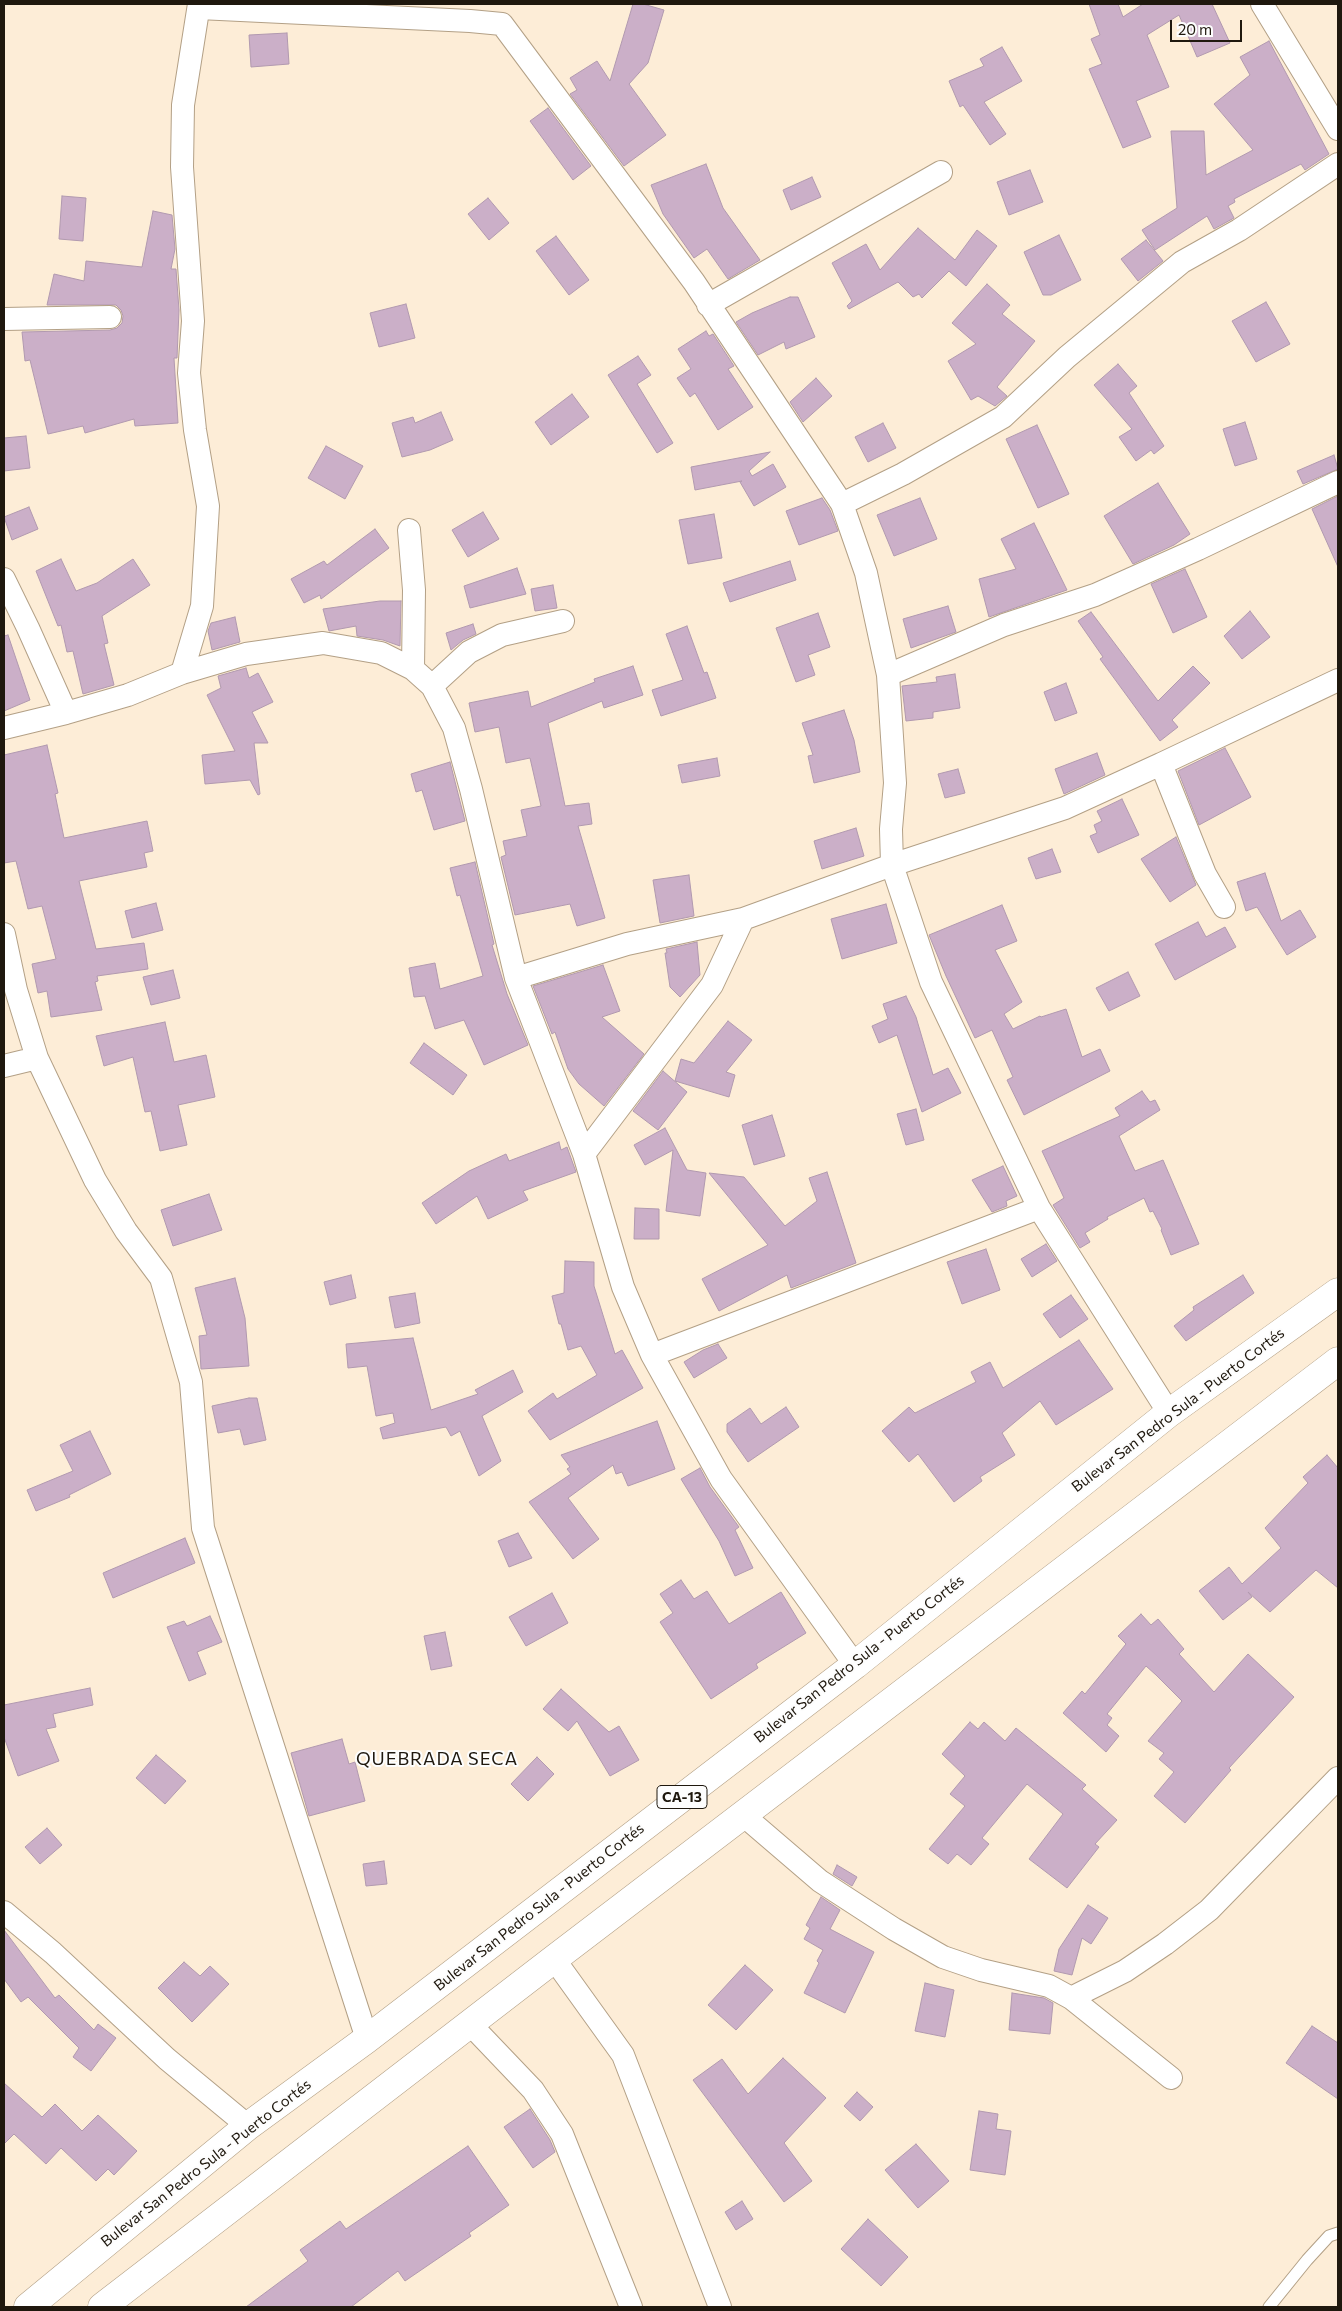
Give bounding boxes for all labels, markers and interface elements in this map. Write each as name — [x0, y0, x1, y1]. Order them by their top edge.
scale bar — [1172, 10, 1244, 42]
text: 20 m — [1178, 20, 1212, 38]
street label: Bulevar San Pedro Sula - Puerto Cortés — [1068, 1324, 1288, 1496]
street label: Bulevar San Pedro Sula - Puerto Cortés — [750, 1571, 968, 1747]
district label: QUEBRADA SECA — [354, 1748, 520, 1770]
road number: CA-13 — [657, 1785, 707, 1808]
street label: Bulevar San Pedro Sula - Puerto Cortés — [430, 1819, 648, 1995]
street label: Bulevar San Pedro Sula - Puerto Cortés — [97, 2075, 315, 2251]

